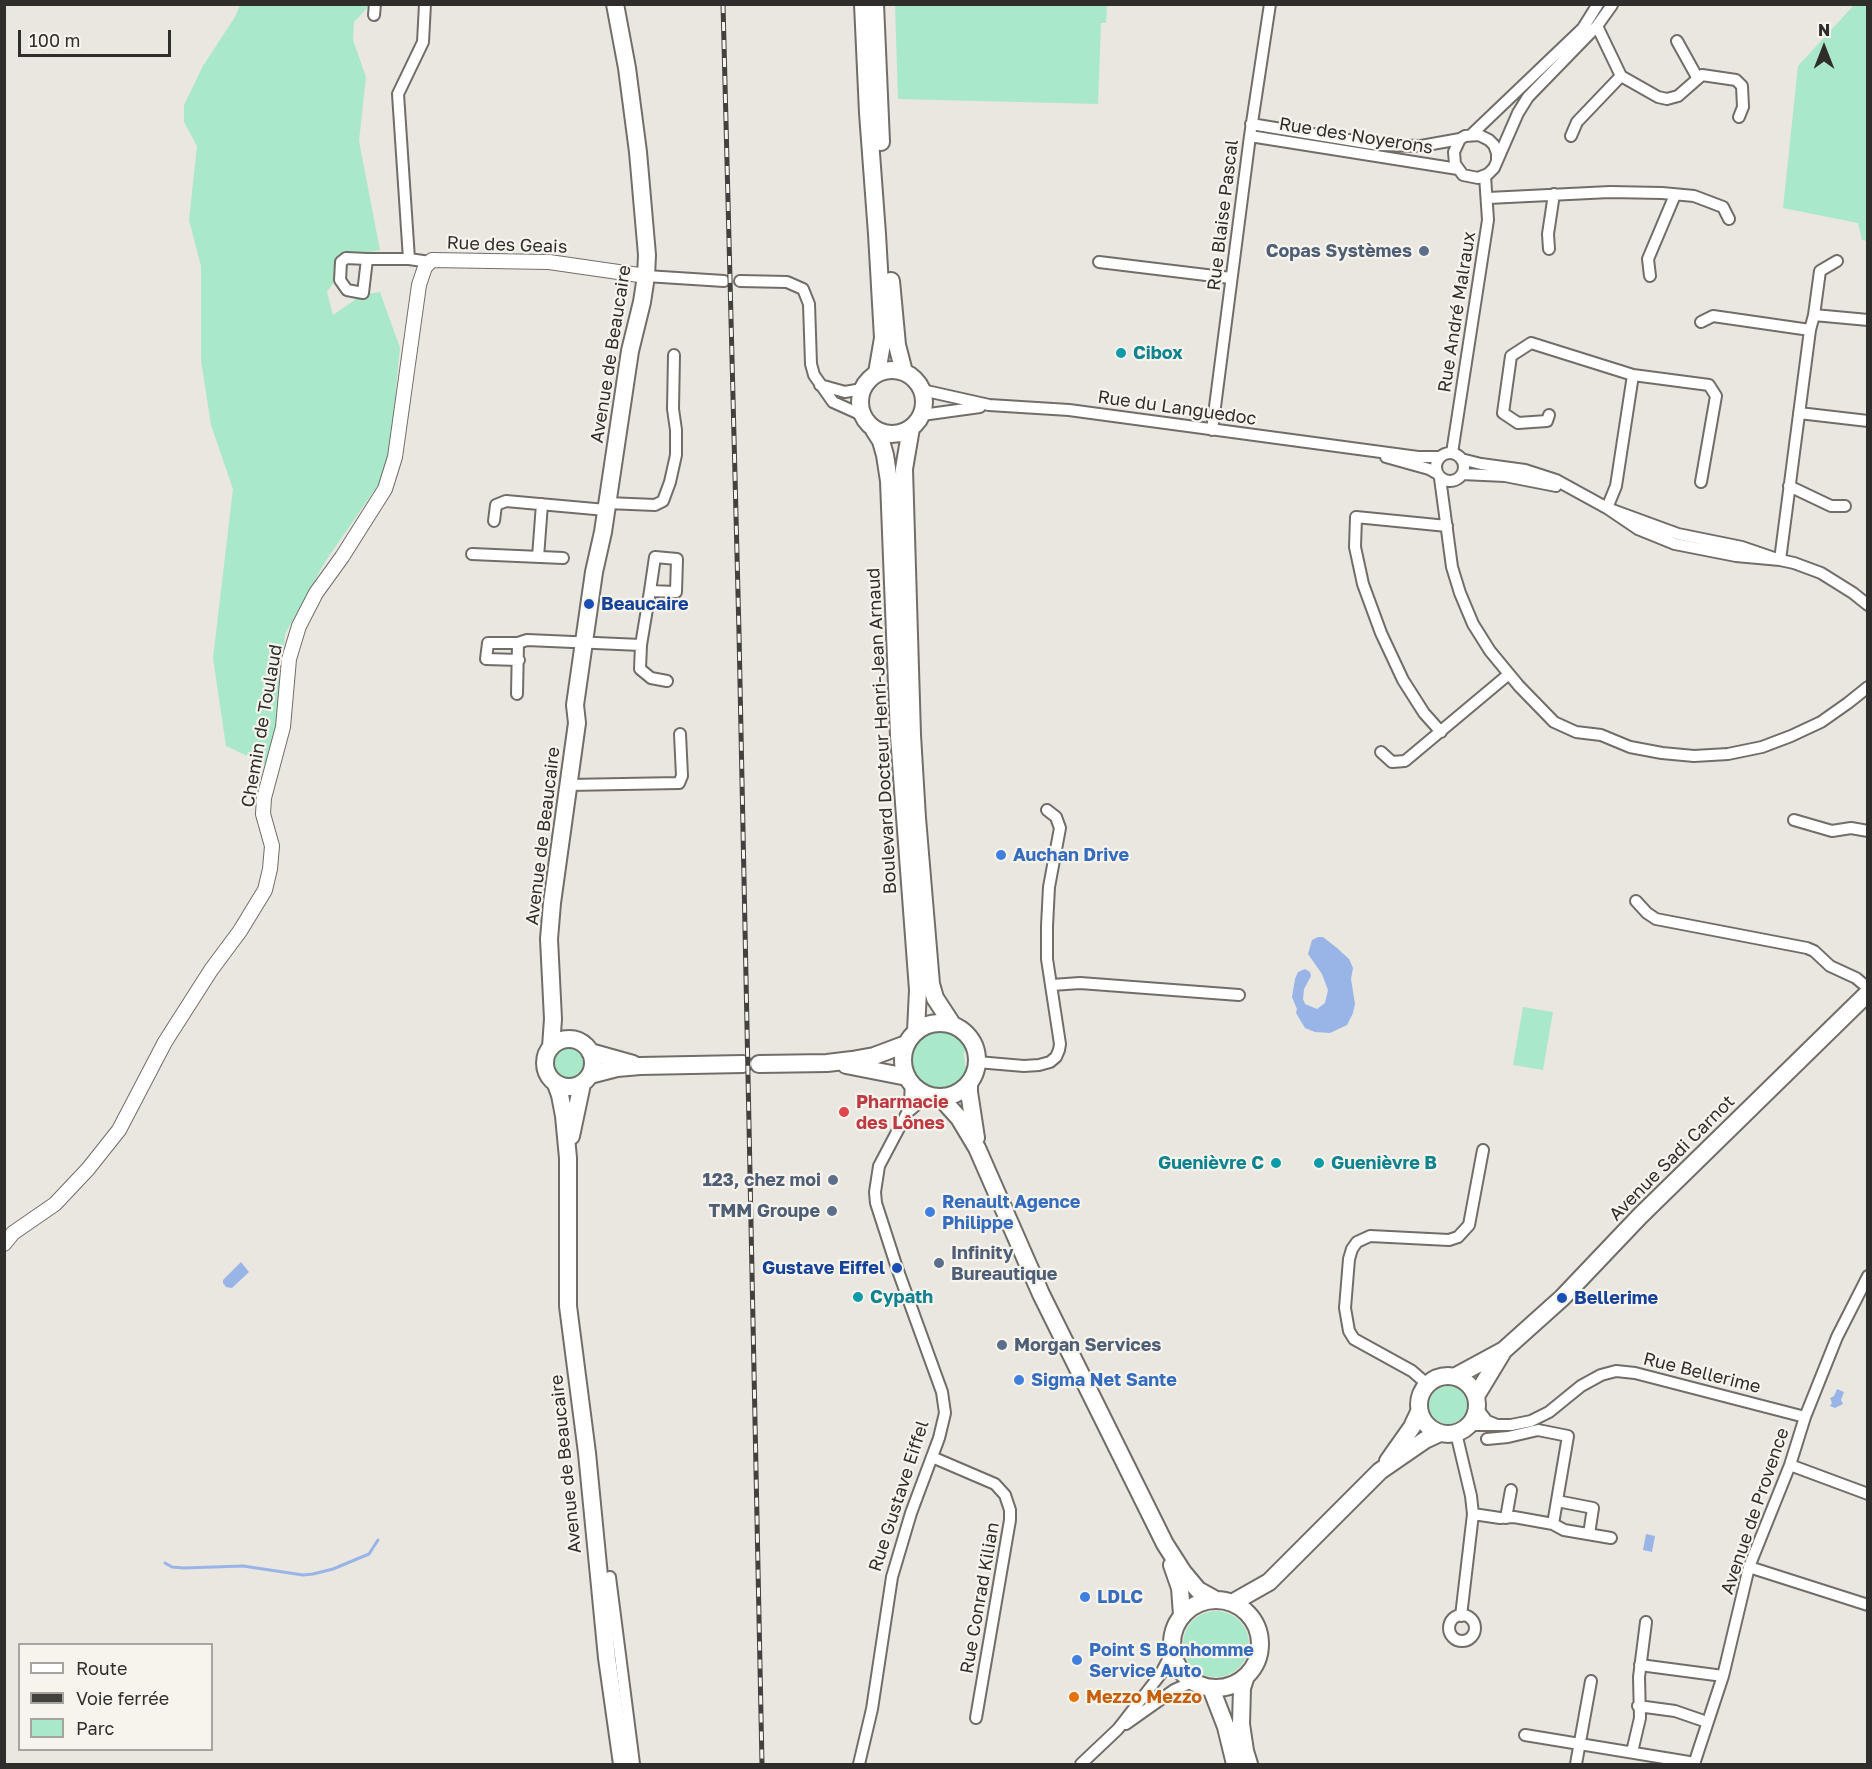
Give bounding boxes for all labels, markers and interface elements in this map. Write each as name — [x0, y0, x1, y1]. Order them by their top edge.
scale bar — [21, 18, 174, 56]
north arrow — [1794, 18, 1854, 78]
text: N — [1818, 20, 1830, 40]
text: 100 m — [29, 29, 80, 51]
street label: Rue des Noyerons — [1277, 113, 1435, 159]
street label: Rue Blaise Pascal — [1203, 138, 1243, 292]
street label: Rue André Malraux — [1434, 230, 1480, 394]
street label: Rue des Geais — [446, 232, 568, 258]
place label: Copas Systèmes — [1266, 240, 1412, 262]
marker: Copas Systèmes — [1417, 244, 1431, 258]
street label: Avenue de Beaucaire — [586, 264, 636, 444]
place label: Cibox — [1133, 342, 1183, 364]
marker: Cibox — [1114, 346, 1128, 360]
street label: Rue du Languedoc — [1096, 386, 1258, 430]
street label: Boulevard Docteur Henri-Jean Arnaud — [863, 567, 901, 895]
place label: Beaucaire — [601, 593, 689, 615]
marker: Beaucaire — [582, 597, 596, 611]
street label: Chemin de Toulaud — [237, 643, 287, 809]
street label: Avenue de Beaucaire — [521, 746, 565, 926]
place label: Auchan Drive — [1013, 844, 1129, 866]
marker: Auchan Drive — [994, 848, 1008, 862]
place label: Pharmacie des Lônes — [856, 1091, 949, 1134]
street label: Avenue Sadi Carnot — [1605, 1091, 1739, 1225]
marker: Pharmacie des Lônes — [837, 1105, 851, 1119]
place label: Guenièvre C — [1158, 1152, 1264, 1174]
place label: Guenièvre B — [1331, 1152, 1437, 1174]
marker: Guenièvre C — [1269, 1156, 1283, 1170]
marker: Guenièvre B — [1312, 1156, 1326, 1170]
place label: 123, chez moi — [703, 1169, 821, 1191]
marker: 123, chez moi — [826, 1173, 840, 1187]
place label: Renault Agence Philippe — [942, 1191, 1080, 1234]
place label: TMM Groupe — [709, 1200, 820, 1222]
marker: TMM Groupe — [825, 1204, 839, 1218]
marker: Renault Agence Philippe — [923, 1205, 937, 1219]
place label: Infinity Bureautique — [951, 1242, 1057, 1284]
marker: Infinity Bureautique — [932, 1256, 946, 1270]
place label: Gustave Eiffel — [762, 1257, 885, 1279]
marker: Gustave Eiffel — [890, 1261, 904, 1275]
place label: Cypath — [870, 1286, 933, 1308]
place label: Bellerime — [1574, 1287, 1658, 1309]
marker: Cypath — [851, 1290, 865, 1304]
marker: Bellerime — [1555, 1291, 1569, 1305]
place label: Morgan Services — [1014, 1334, 1161, 1356]
marker: Morgan Services — [995, 1338, 1009, 1352]
street label: Rue Bellerime — [1641, 1348, 1763, 1398]
place label: Sigma Net Sante — [1031, 1369, 1177, 1391]
marker: Sigma Net Sante — [1012, 1373, 1026, 1387]
street label: Avenue de Beaucaire — [546, 1374, 586, 1554]
street label: Rue Gustave Eiffel — [864, 1418, 934, 1574]
street label: Avenue de Provence — [1716, 1425, 1794, 1597]
street label: Rue Conrad Kilian — [956, 1521, 1004, 1675]
place label: LDLC — [1097, 1586, 1143, 1608]
marker: LDLC — [1078, 1590, 1092, 1604]
place label: Point S Bonhomme Service Auto — [1089, 1639, 1254, 1682]
legend — [18, 1643, 213, 1751]
marker: Point S Bonhomme Service Auto — [1070, 1653, 1084, 1667]
text: Route — [76, 1657, 127, 1679]
place label: Mezzo Mezzo — [1086, 1686, 1202, 1708]
text: Voie ferrée — [76, 1687, 169, 1709]
marker: Mezzo Mezzo — [1067, 1690, 1081, 1704]
text: Parc — [76, 1717, 114, 1739]

